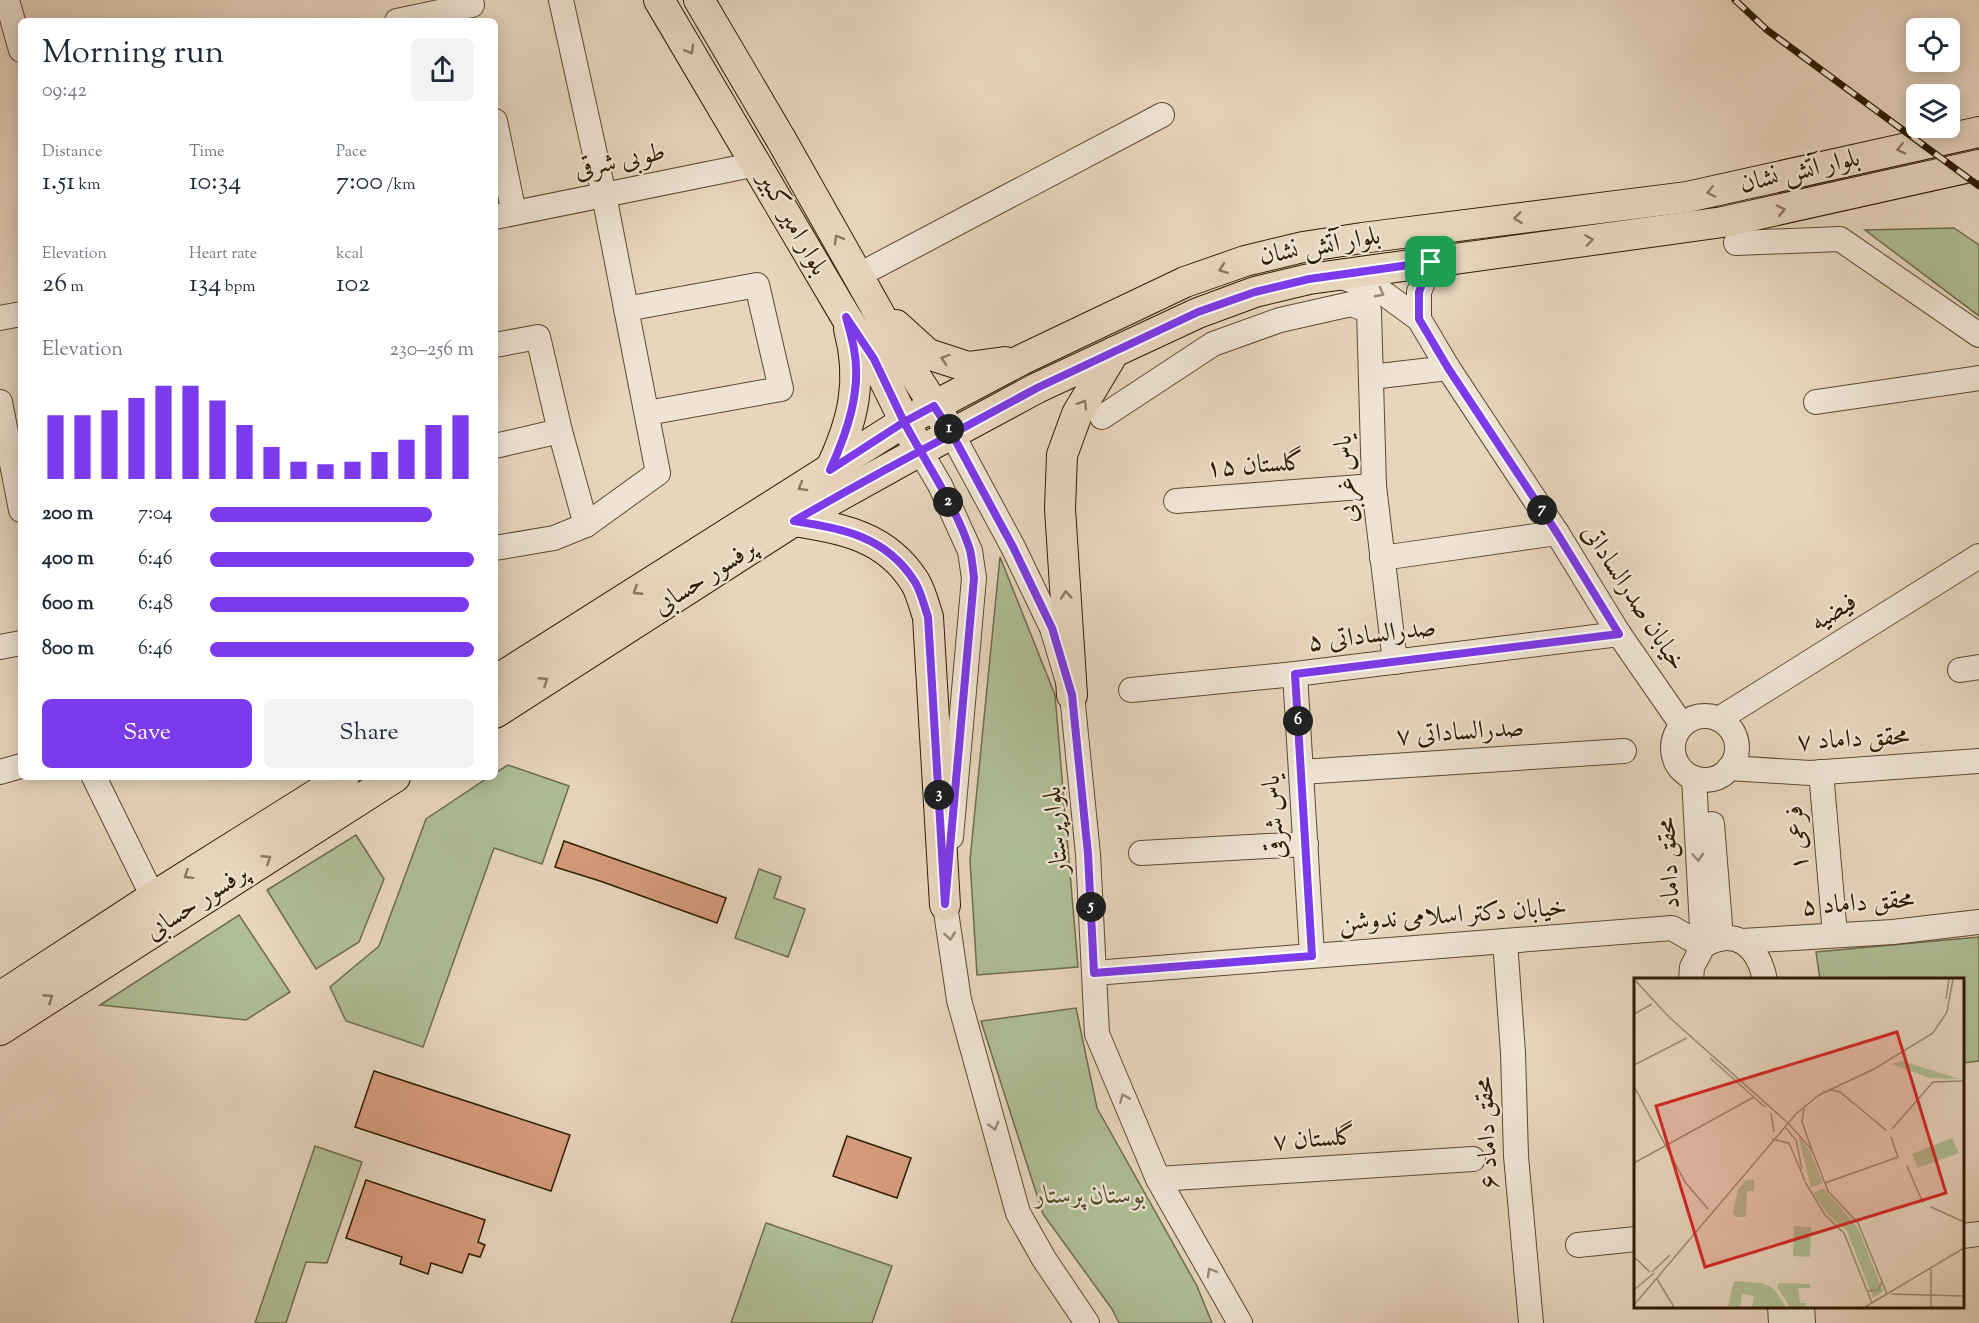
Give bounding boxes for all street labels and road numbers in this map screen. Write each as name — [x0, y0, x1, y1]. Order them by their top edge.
street label: طوبی شرقی — [571, 134, 669, 190]
street label: بلوار آتش نشان — [1736, 140, 1864, 204]
street label: بلوار امیر کبیر — [746, 162, 837, 283]
street label: بلوار آتش نشان — [1256, 218, 1384, 276]
street label: یاس غربی — [1325, 432, 1369, 524]
street label: گلستان ۱۵ — [1205, 444, 1305, 488]
street label: خیابان صدرالساداتی — [1572, 517, 1694, 679]
street label: پرفسور حسابی — [646, 529, 766, 625]
street label: فیضیه — [1803, 584, 1865, 642]
street label: صدرالساداتی ۵ — [1306, 610, 1438, 662]
street label: صدرالساداتی ۷ — [1394, 710, 1526, 756]
street label: محقق داماد ۷ — [1796, 719, 1911, 761]
street label: یاس شرقی — [1253, 772, 1296, 860]
street label: بلوارپرستار — [1035, 785, 1080, 878]
street label: فرعی ۱ — [1777, 804, 1819, 872]
street label: محقق داماد — [1649, 816, 1691, 910]
street label: پرفسور حسابی — [138, 854, 258, 950]
street label: محقق داماد ۵ — [1800, 882, 1916, 926]
street label: خيابان دکتر اسلامی ندوشن — [1338, 890, 1568, 942]
street label: محقق داماد ۶ — [1467, 1075, 1509, 1190]
street label: گلستان ۷ — [1271, 1119, 1357, 1161]

